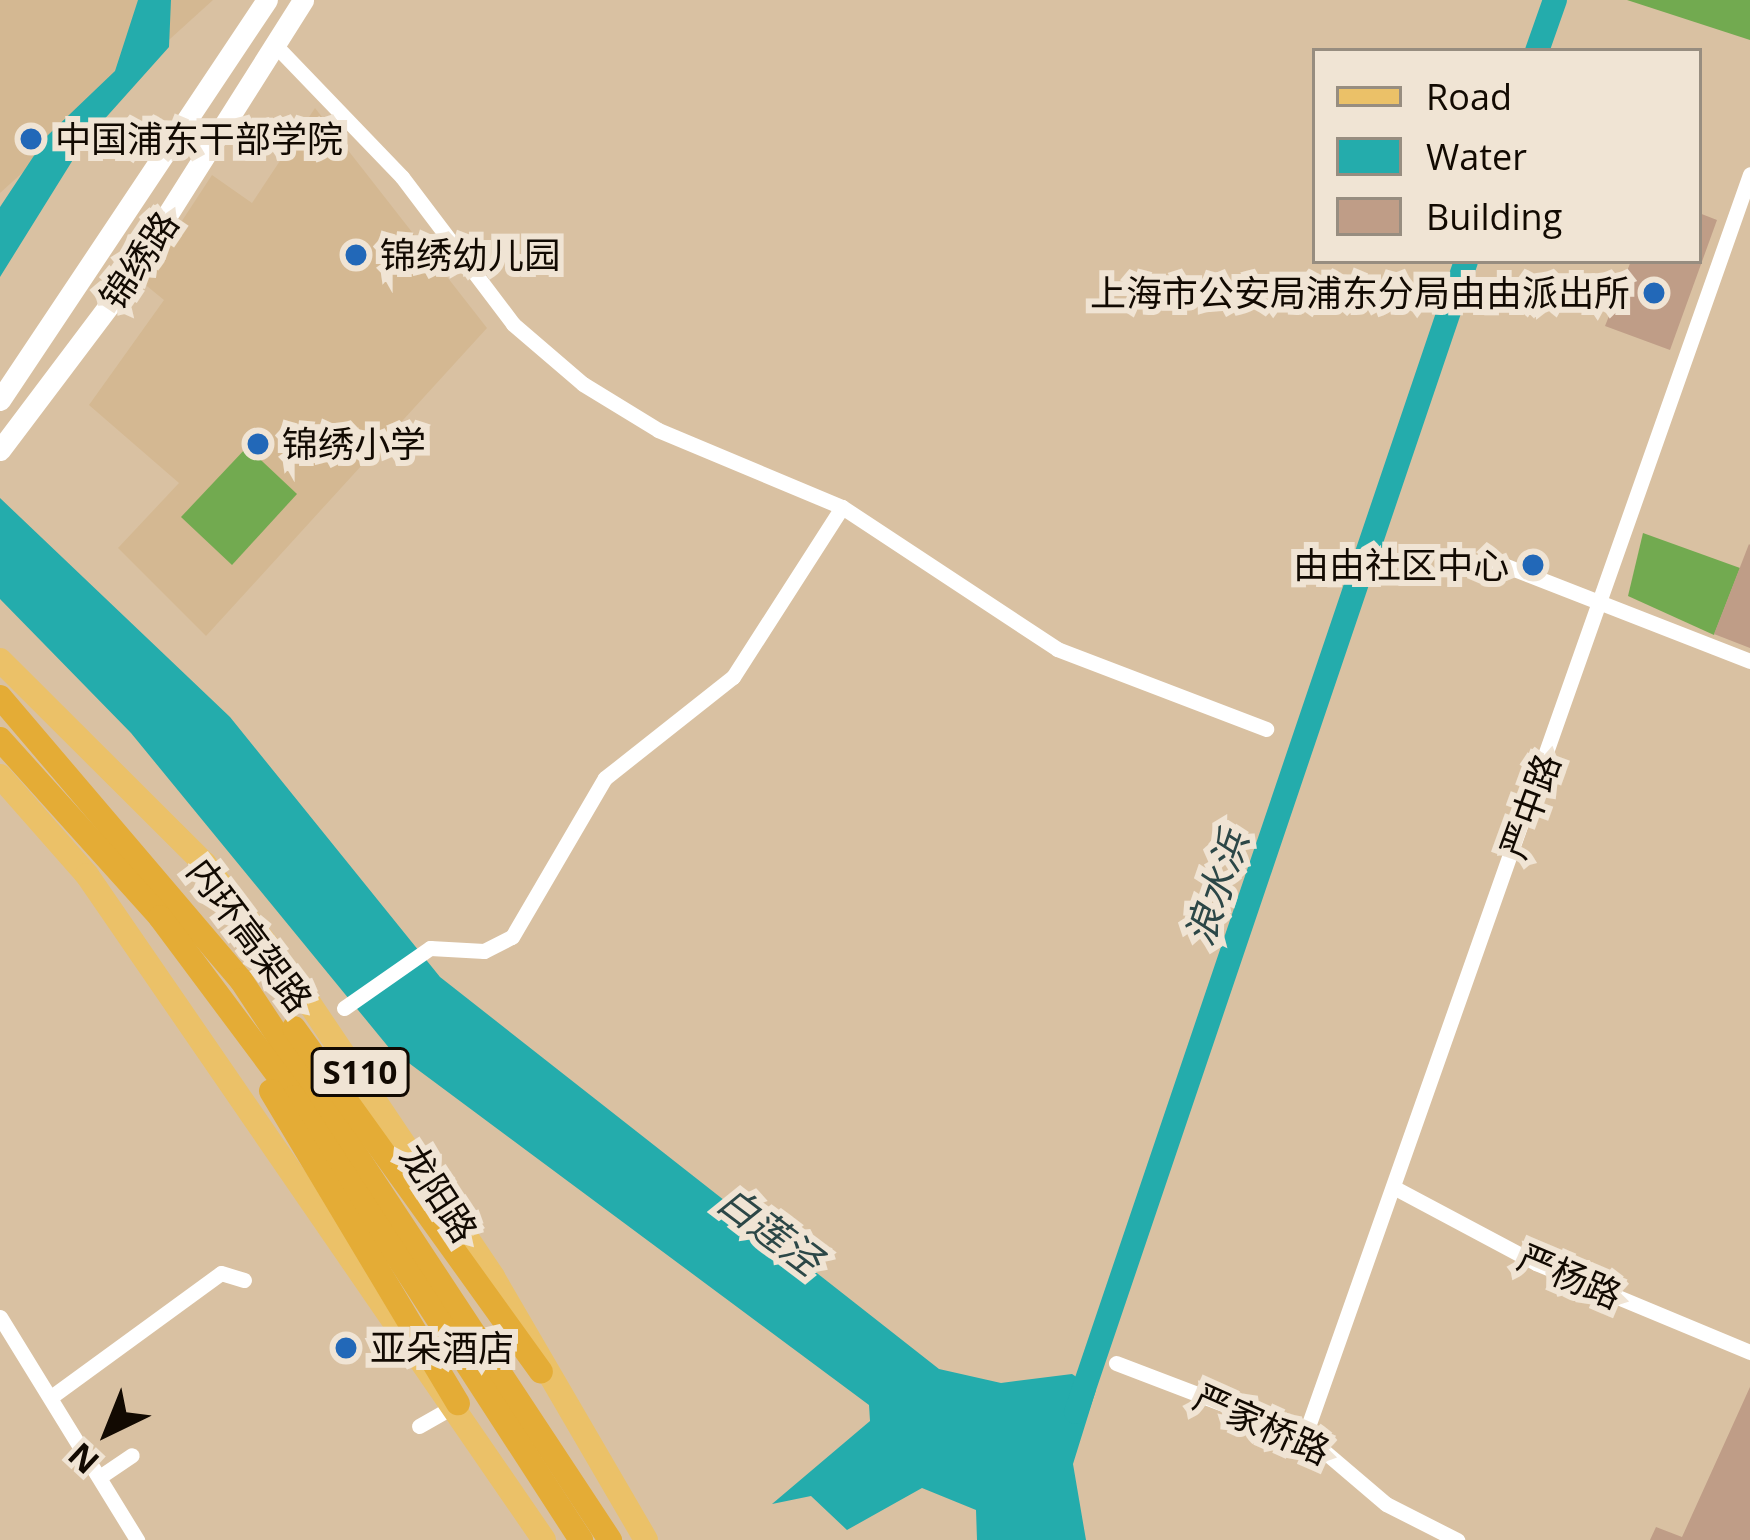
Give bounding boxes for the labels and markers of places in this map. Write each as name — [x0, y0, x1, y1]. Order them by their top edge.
place label: 中国浦东干部学院 — [55, 117, 343, 161]
marker: 中国浦东干部学院 — [18, 126, 44, 152]
place label: 锦绣幼儿园 — [380, 233, 560, 277]
marker: 锦绣幼儿园 — [343, 242, 369, 268]
place label: 上海市公安局浦东分局由由派出所 — [1090, 271, 1630, 315]
marker: 上海市公安局浦东分局由由派出所 — [1641, 280, 1667, 306]
place label: 锦绣小学 — [282, 422, 426, 466]
marker: 锦绣小学 — [245, 431, 271, 457]
place label: 由由社区中心 — [1293, 543, 1509, 587]
marker: 由由社区中心 — [1520, 552, 1546, 578]
place label: 亚朵酒店 — [370, 1326, 514, 1370]
marker: 亚朵酒店 — [333, 1335, 359, 1361]

